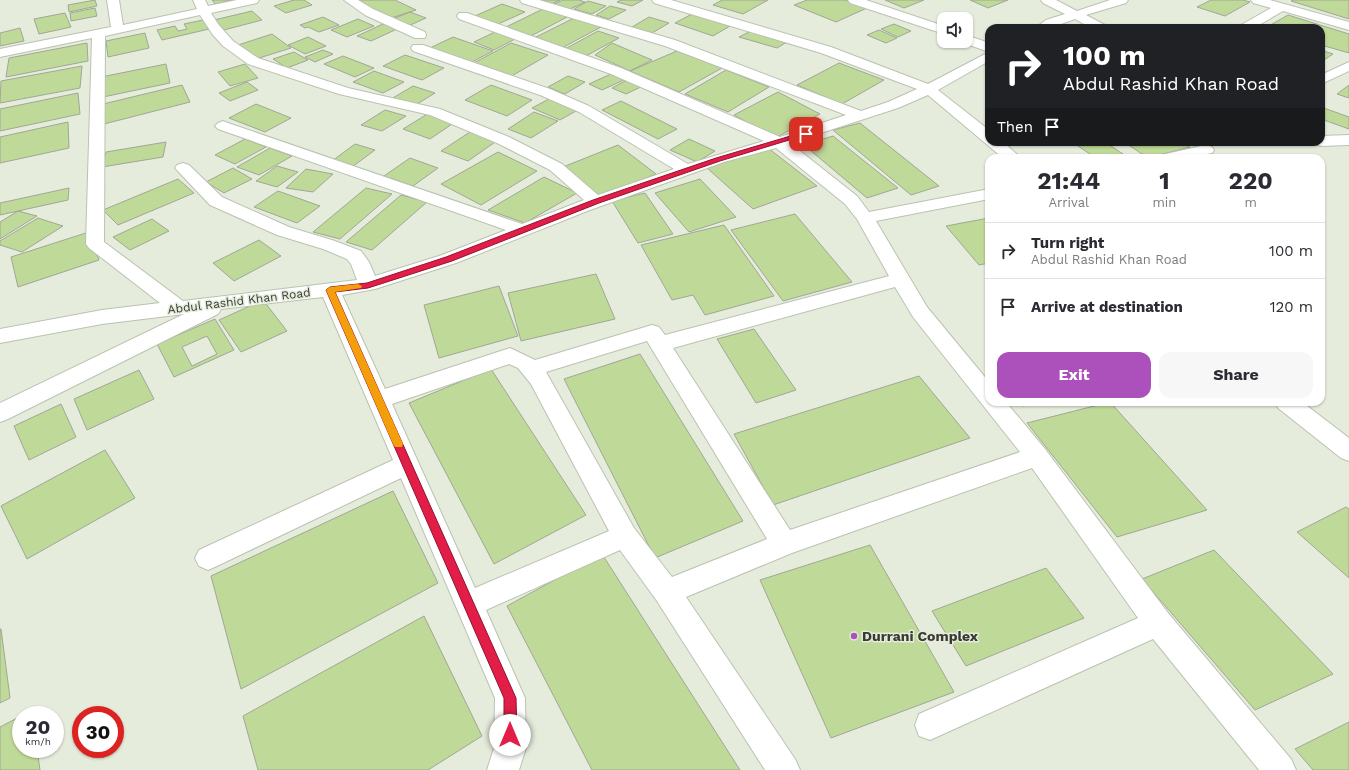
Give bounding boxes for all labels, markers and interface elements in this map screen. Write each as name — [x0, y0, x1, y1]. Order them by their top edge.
map controls — [937, 12, 973, 48]
button: sound — [937, 12, 973, 48]
text: 100 m — [1063, 39, 1146, 72]
icon: right — [997, 40, 1049, 92]
text: Abdul Rashid Khan Road — [1063, 73, 1279, 94]
icon: arrive — [1041, 116, 1063, 138]
pin — [789, 117, 823, 151]
text: Then — [997, 118, 1033, 136]
icon: arrive — [795, 123, 817, 145]
text: 21:44 — [1037, 167, 1100, 195]
text: 1 — [1159, 167, 1170, 195]
text: 220 — [1229, 167, 1273, 195]
text: Arrival — [1048, 195, 1089, 210]
text: min — [1152, 195, 1176, 210]
text: m — [1244, 195, 1257, 210]
text: Turn right — [1031, 234, 1104, 252]
icon: right — [997, 240, 1019, 262]
text: 100 m — [1269, 242, 1313, 260]
text: Abdul Rashid Khan Road — [1031, 252, 1187, 267]
street label: Abdul Rashid Khan Road — [167, 285, 311, 317]
icon: arrive — [997, 296, 1019, 318]
text: Arrive at destination — [1031, 298, 1183, 316]
text: 120 m — [1270, 298, 1313, 316]
button: Exit — [997, 352, 1151, 398]
button: Share — [1159, 352, 1313, 398]
place label: Durrani Complex — [862, 628, 979, 644]
marker: Durrani Complex — [849, 631, 859, 641]
speed limit sign: 30 — [72, 706, 124, 758]
position arrow — [489, 714, 531, 756]
text: 20 — [26, 715, 50, 739]
text: km/h — [25, 736, 51, 747]

